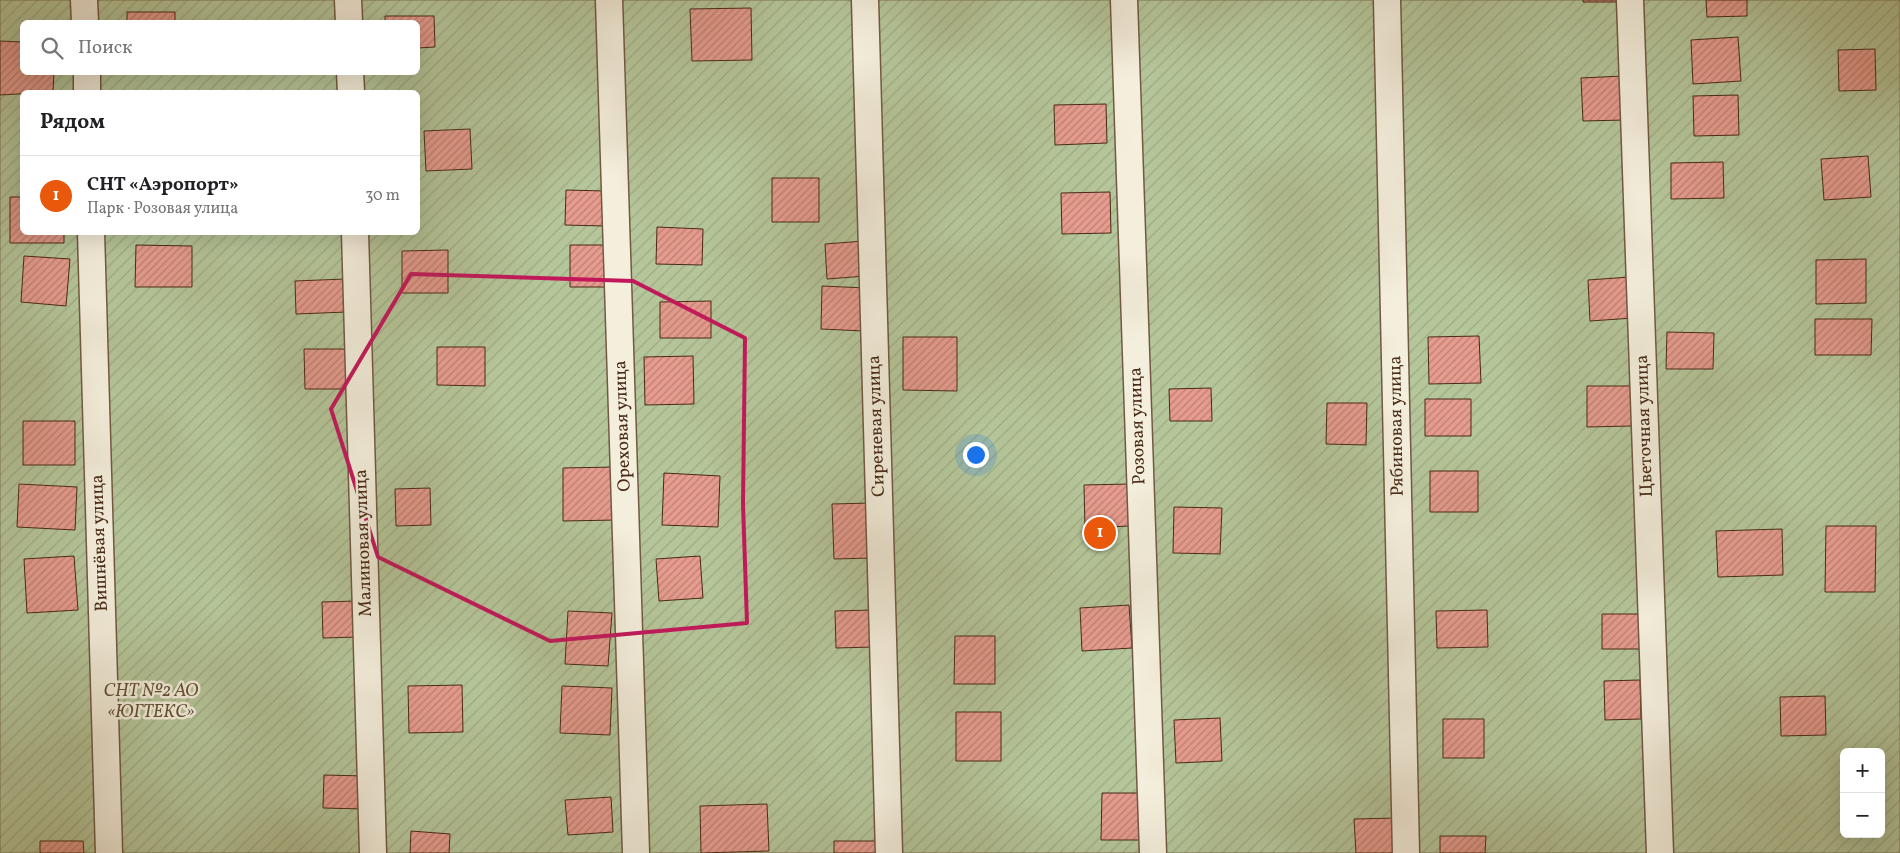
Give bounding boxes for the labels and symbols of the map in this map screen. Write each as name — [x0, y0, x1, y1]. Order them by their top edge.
street label: Цветочная улица — [1630, 354, 1660, 498]
street label: Сиреневая улица — [862, 355, 892, 497]
street label: Рябиновая улица — [1383, 355, 1411, 497]
street label: Ореховая улица — [608, 360, 638, 492]
street label: Розовая улица — [1123, 367, 1153, 485]
your location — [963, 442, 989, 468]
street label: Малиновая улица — [349, 469, 379, 617]
street label: Вишнёвая улица — [85, 474, 115, 612]
pin: 1 — [1084, 514, 1116, 552]
park label: СНТ №2 АО «ЮГТЕКС» — [104, 679, 199, 725]

